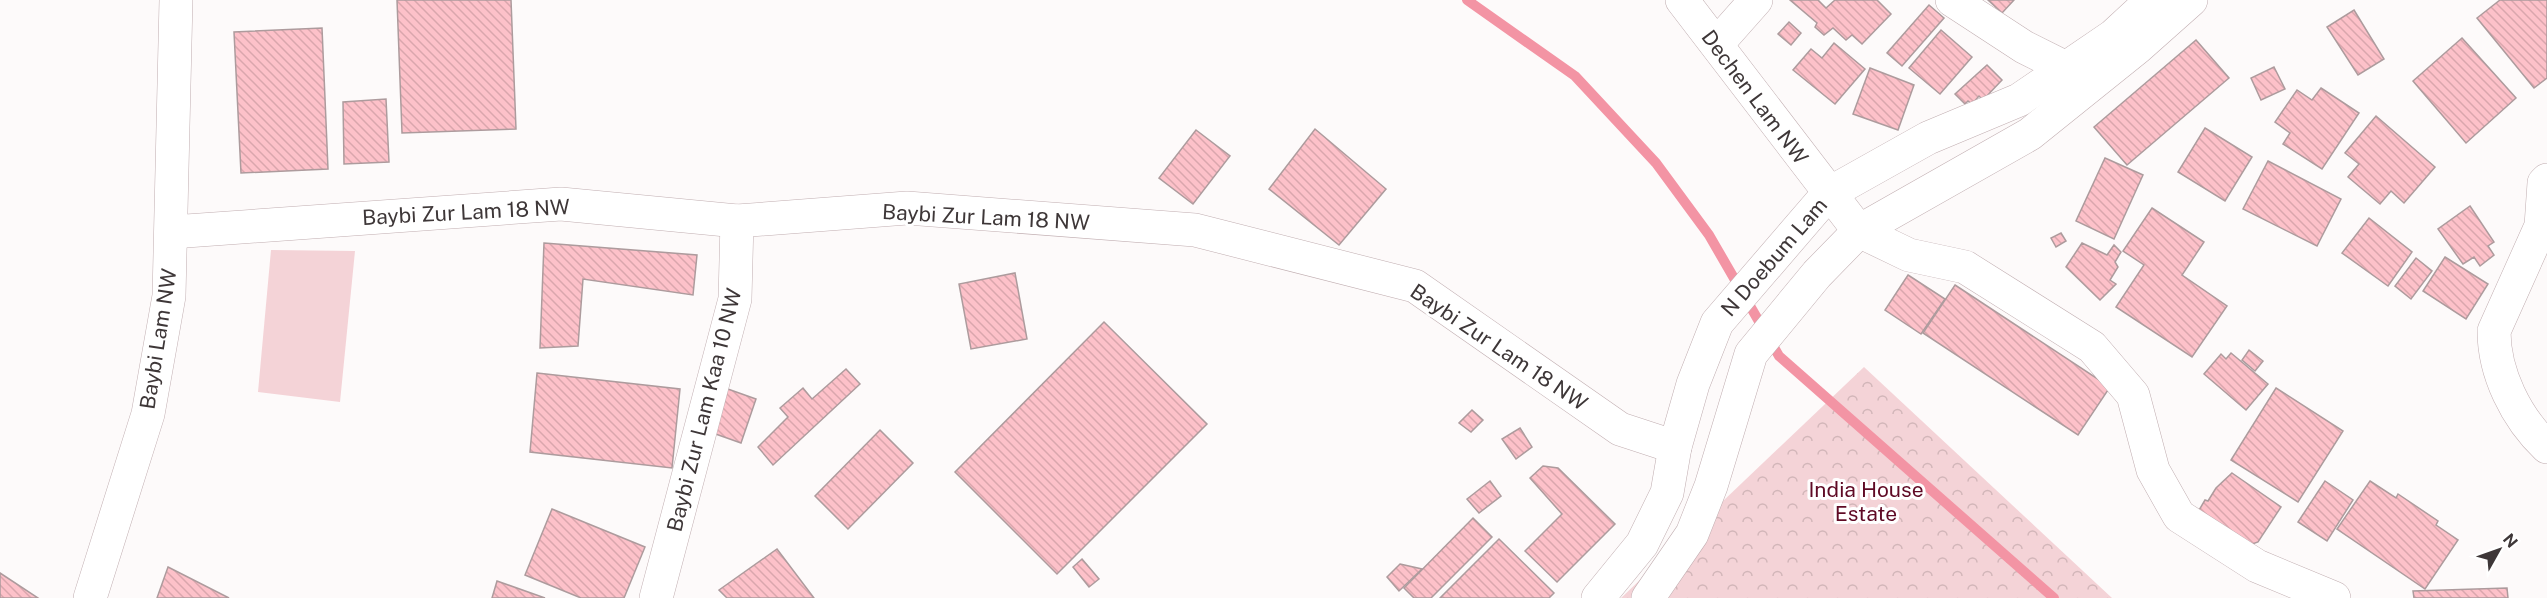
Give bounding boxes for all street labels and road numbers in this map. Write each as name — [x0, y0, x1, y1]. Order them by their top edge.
street label: Dechen Lam NW — [1696, 25, 1814, 169]
street label: N Doebum Lam — [1716, 193, 1832, 321]
street label: Baybi Zur Lam 18 NW — [361, 194, 571, 230]
street label: Baybi Zur Lam 18 NW — [881, 199, 1091, 235]
street label: Baybi Lam NW — [135, 267, 181, 411]
street label: Baybi Zur Lam 18 NW — [1406, 278, 1592, 416]
street label: Baybi Zur Lam Kaa 10 NW — [662, 286, 746, 534]

